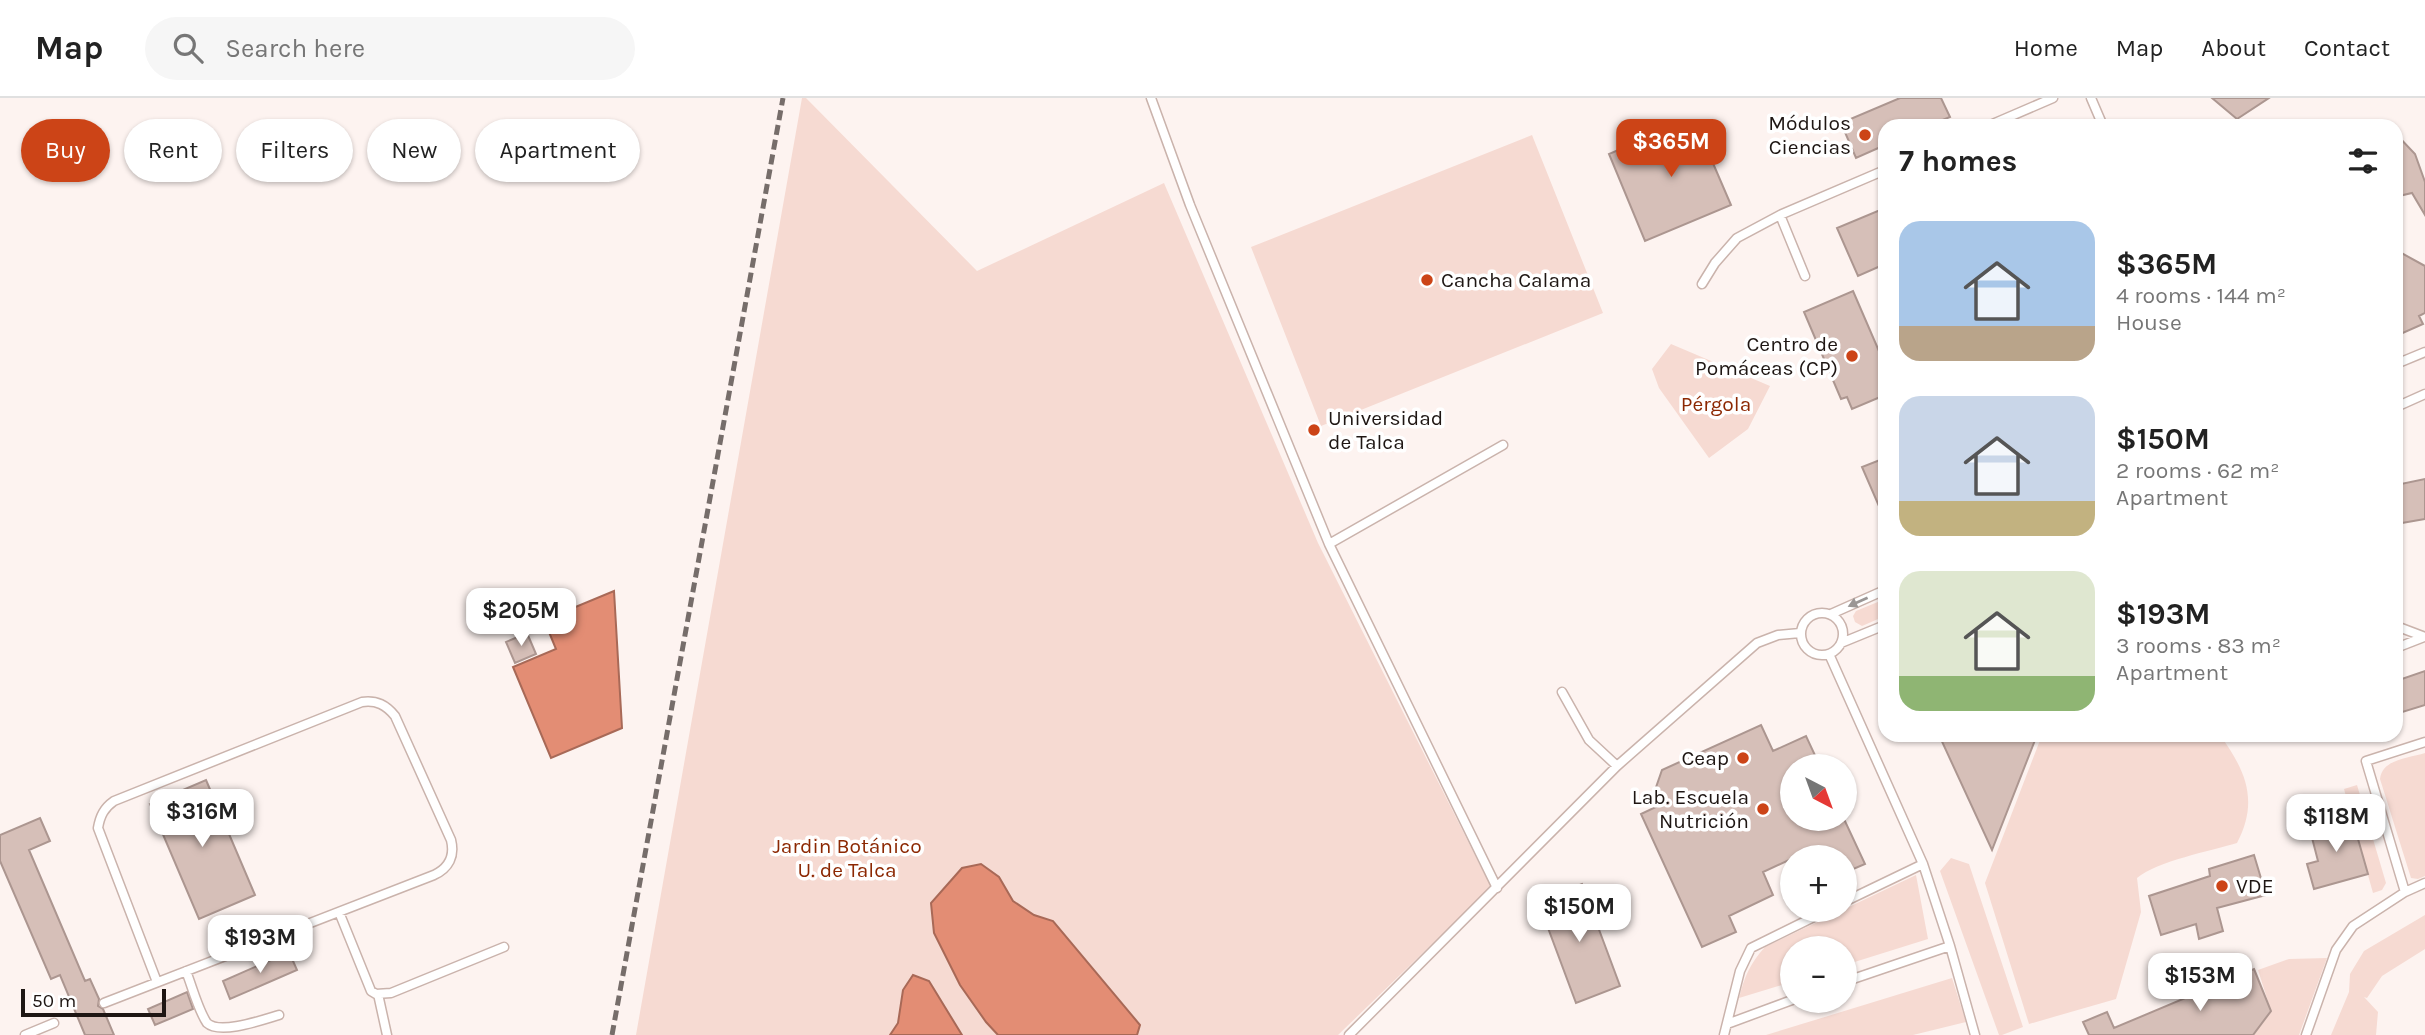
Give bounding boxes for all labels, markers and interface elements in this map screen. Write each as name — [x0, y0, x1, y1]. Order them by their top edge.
search box — [145, 17, 635, 80]
text: Map — [35, 29, 103, 67]
icon: search — [169, 29, 207, 67]
text: Search here — [225, 33, 365, 64]
text: Home — [2014, 34, 2078, 62]
text: Map — [2116, 34, 2163, 62]
text: About — [2201, 34, 2266, 62]
text: Contact — [2304, 34, 2390, 62]
place label: Módulos Ciencias — [1768, 111, 1851, 159]
chip: Buy — [21, 119, 110, 182]
chip: Rent — [124, 119, 222, 182]
chip: Filters — [236, 119, 353, 182]
chip: New — [367, 119, 461, 182]
chip: Apartment — [475, 119, 640, 182]
pin: $365M — [1622, 120, 1720, 179]
marker: Módulos Ciencias — [1857, 127, 1873, 143]
text: $365M — [1632, 128, 1710, 155]
icon: filters — [2344, 142, 2382, 180]
text: 7 homes — [1899, 143, 2017, 179]
text: $365M — [2116, 246, 2217, 282]
icon: home — [1955, 249, 2039, 333]
place label: Cancha Calama — [1441, 268, 1591, 292]
marker: Cancha Calama — [1419, 272, 1435, 288]
text: 4 rooms · 144 m² — [2116, 282, 2286, 309]
text: House — [2116, 309, 2182, 336]
place label: Centro de Pomáceas (CP) — [1695, 332, 1838, 380]
marker: Centro de Pomáceas (CP) — [1844, 348, 1860, 364]
park label: Pérgola — [1681, 392, 1751, 416]
place label: Universidad de Talca — [1328, 406, 1443, 454]
text: $150M — [2116, 421, 2210, 457]
marker: Universidad de Talca — [1306, 422, 1322, 438]
icon: home — [1955, 424, 2039, 508]
text: 2 rooms · 62 m² — [2116, 457, 2280, 484]
text: Apartment — [2116, 484, 2228, 511]
pin: $205M — [472, 588, 570, 648]
one-way arrow — [1848, 596, 1868, 608]
text: $193M — [2116, 596, 2211, 632]
text: $205M — [482, 597, 560, 624]
icon: home — [1955, 599, 2039, 683]
text: 3 rooms · 83 m² — [2116, 632, 2281, 659]
text: Apartment — [2116, 659, 2228, 686]
place label: Ceap — [1682, 746, 1729, 770]
marker: Ceap — [1735, 750, 1751, 766]
north arrow — [1780, 754, 1857, 831]
map controls — [1780, 754, 1857, 1013]
place label: Lab. Escuela Nutrición — [1632, 785, 1749, 833]
pin: $316M — [153, 790, 251, 849]
pin: $118M — [2287, 794, 2385, 854]
text: $316M — [166, 798, 238, 825]
marker: Lab. Escuela Nutrición — [1755, 801, 1771, 817]
text: $118M — [2302, 803, 2370, 830]
park label: Jardin Botánico U. de Talca — [772, 834, 922, 882]
button: + — [1780, 845, 1857, 922]
place label: VDE — [2236, 874, 2273, 898]
marker: VDE — [2214, 878, 2230, 894]
pin: $150M — [1530, 884, 1628, 944]
text: $150M — [1543, 893, 1615, 920]
pin: $193M — [211, 916, 309, 975]
text: $193M — [224, 924, 296, 951]
button: − — [1780, 936, 1857, 1013]
pin: $153M — [2151, 954, 2249, 1013]
text: $153M — [2164, 962, 2236, 989]
scale bar — [21, 986, 166, 1018]
text: 50 m — [32, 990, 76, 1012]

